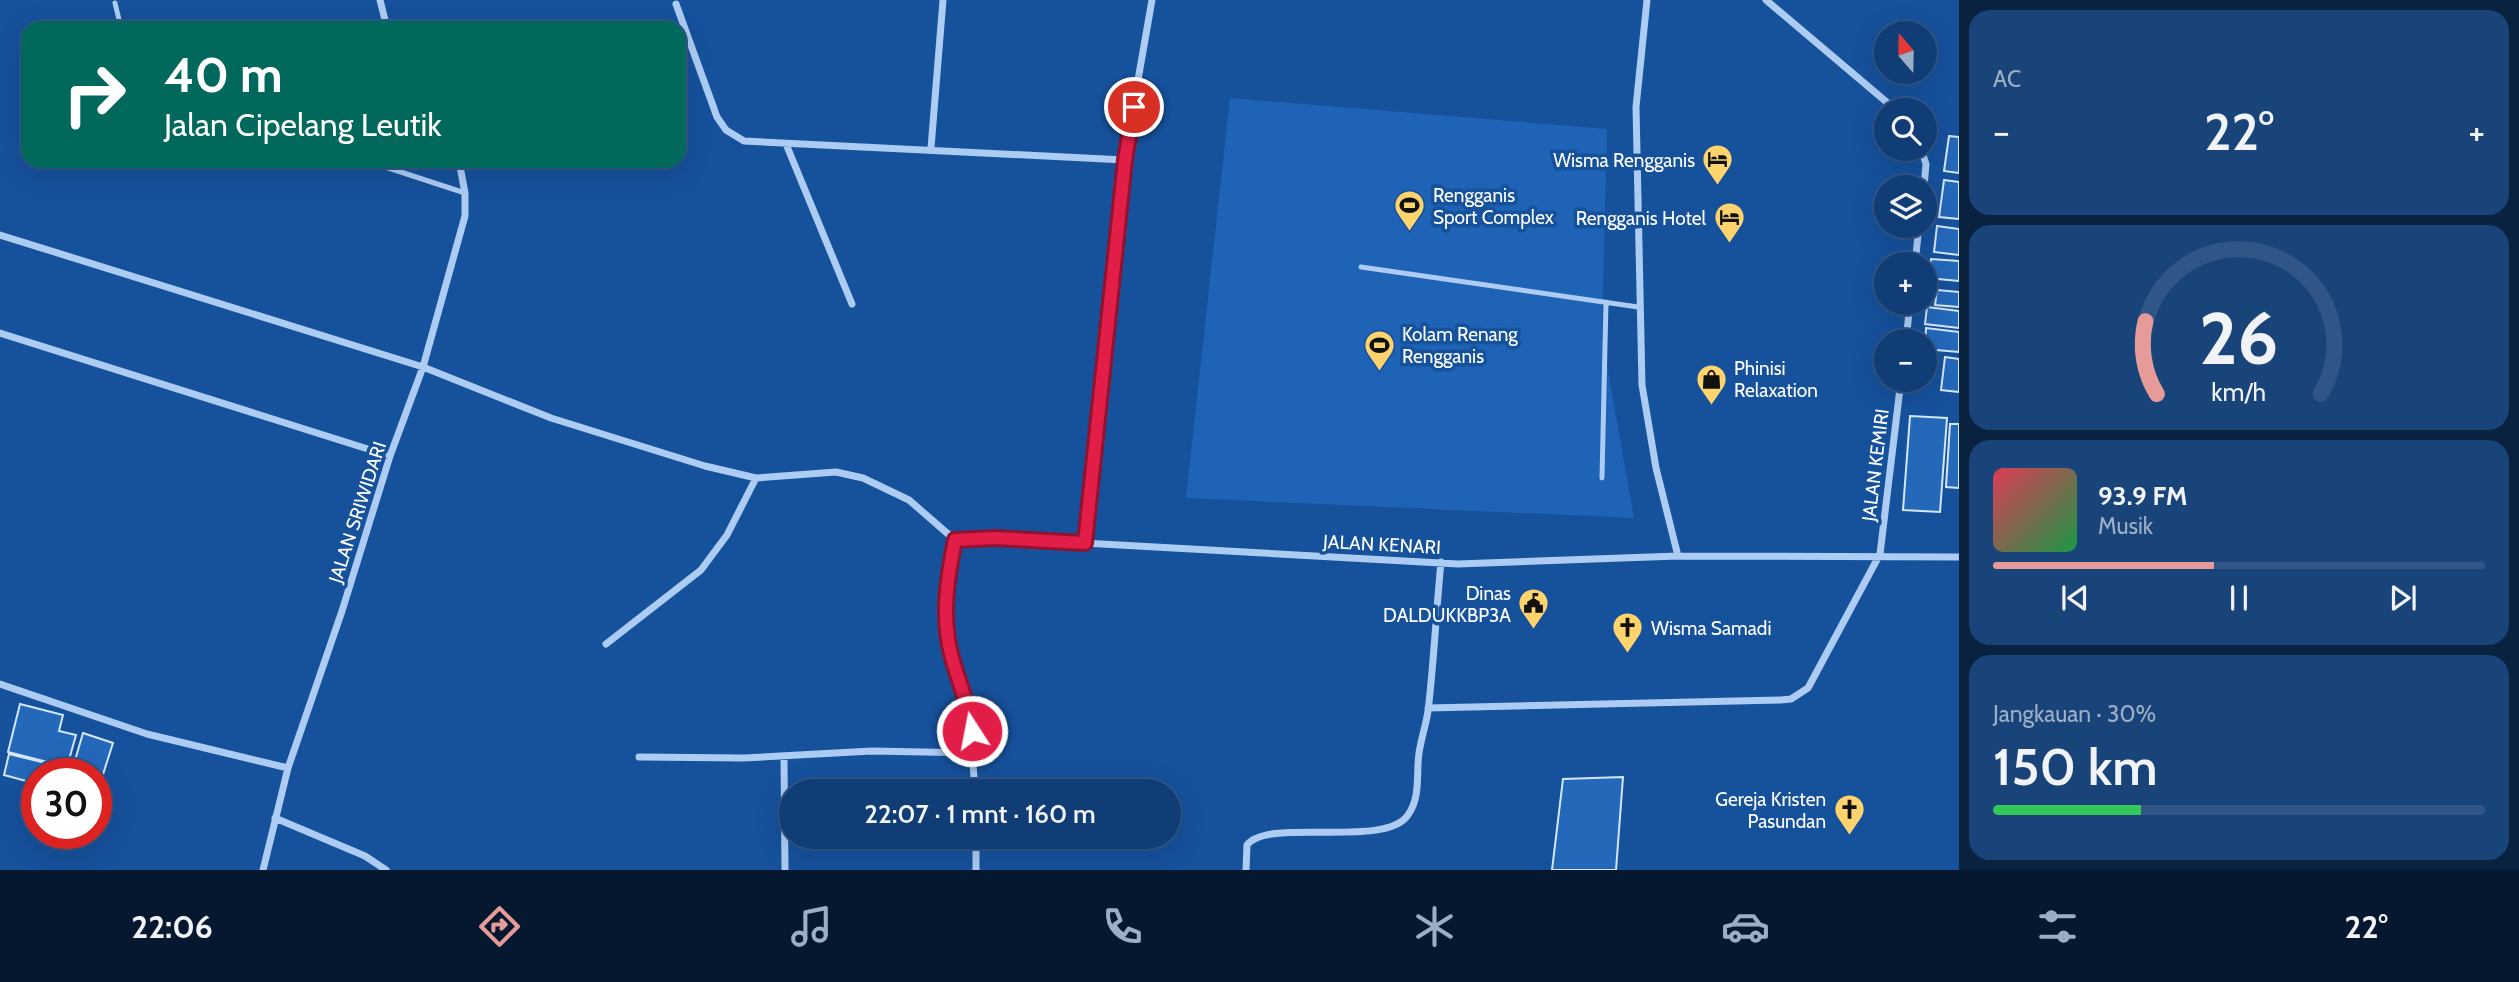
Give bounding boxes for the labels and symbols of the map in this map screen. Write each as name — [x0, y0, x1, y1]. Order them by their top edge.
north arrow — [1874, 21, 1937, 84]
pin — [1104, 77, 1164, 137]
hotel icon: Wisma Rengganis — [1701, 143, 1735, 187]
place label: Wisma Rengganis — [1553, 149, 1695, 172]
place label: Rengganis Sport Complex — [1433, 184, 1554, 229]
sports icon: Rengganis Sport Complex — [1393, 189, 1427, 233]
hotel icon: Rengganis Hotel — [1712, 201, 1746, 245]
place label: Rengganis Hotel — [1576, 207, 1707, 230]
place label: Kolam Renang Rengganis — [1402, 323, 1518, 368]
sports icon: Kolam Renang Rengganis — [1362, 328, 1396, 372]
place label: Phinisi Relaxation — [1734, 357, 1818, 402]
shop icon: Phinisi Relaxation — [1694, 362, 1728, 406]
street label: JALAN KEMIRI — [1857, 407, 1894, 524]
street label: JALAN SRIWIDARI — [323, 439, 391, 587]
street label: JALAN KENARI — [1321, 530, 1442, 559]
place label: Dinas DALDUKKBP3A — [1383, 582, 1511, 627]
public building icon: Dinas DALDUKKBP3A — [1517, 587, 1551, 631]
church icon: Wisma Samadi — [1611, 611, 1645, 655]
place label: Wisma Samadi — [1651, 617, 1771, 640]
position arrow — [935, 694, 1009, 768]
speed limit sign: 30 — [21, 758, 112, 849]
place label: Gereja Kristen Pasundan — [1715, 788, 1826, 833]
church icon: Gereja Kristen Pasundan — [1832, 793, 1866, 837]

